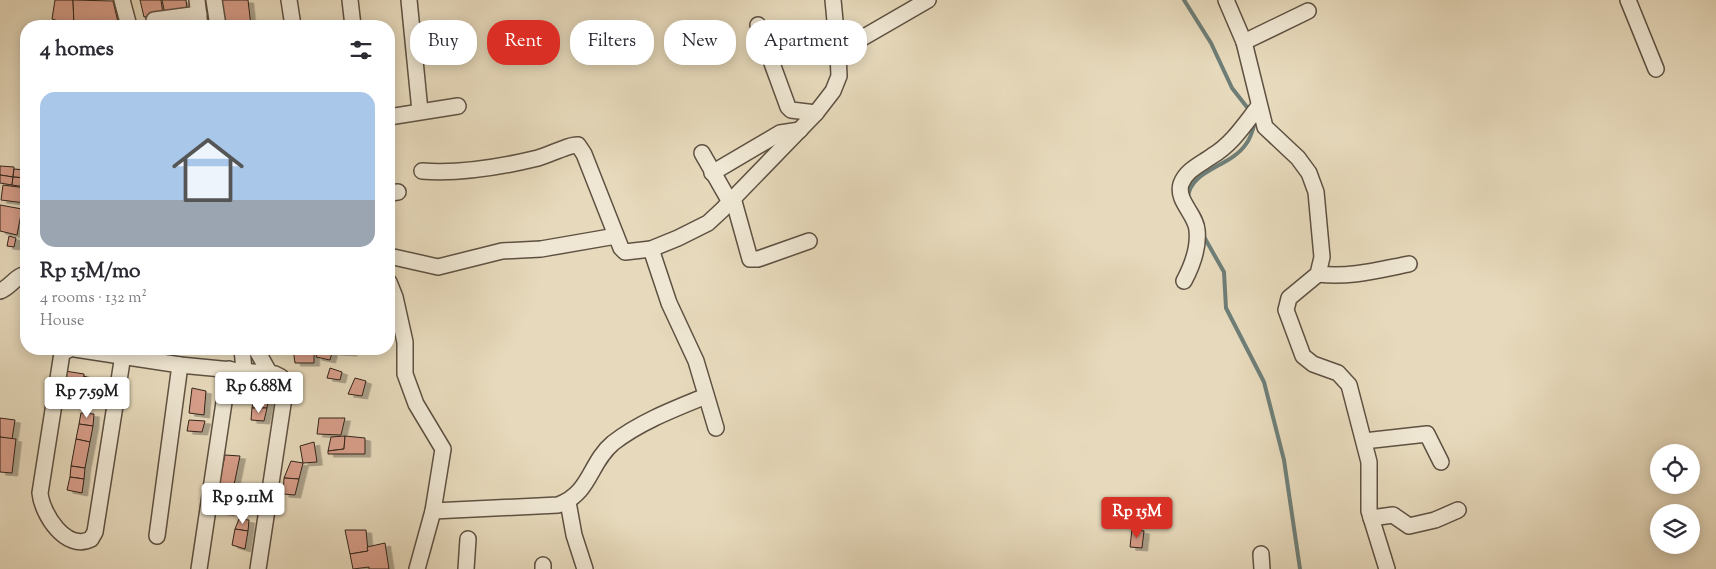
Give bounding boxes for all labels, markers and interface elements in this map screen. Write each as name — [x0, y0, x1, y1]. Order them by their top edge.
chip: Buy — [410, 20, 477, 65]
chip: Rent — [487, 20, 560, 65]
chip: Filters — [570, 20, 654, 65]
chip: New — [664, 20, 736, 65]
chip: Apartment — [746, 20, 867, 65]
text: 4 homes — [40, 35, 114, 65]
icon: filters — [347, 36, 375, 64]
icon: home — [163, 125, 253, 215]
text: Rp 15M/mo — [40, 257, 141, 287]
text: 4 rooms · 132 m² — [40, 287, 147, 310]
text: House — [40, 310, 84, 333]
pin: Rp 6.88M — [207, 372, 311, 414]
pin: Rp 7.59M — [35, 376, 139, 419]
text: Rp 6.88M — [226, 376, 292, 399]
text: Rp 7.59M — [56, 381, 118, 404]
map controls — [1650, 444, 1700, 554]
button: locate — [1650, 444, 1700, 494]
pin: Rp 9.11M — [191, 482, 295, 525]
text: Rp 9.11M — [212, 487, 274, 510]
pin: Rp 15M — [1096, 496, 1178, 539]
text: Rp 15M — [1112, 501, 1162, 524]
button: layers — [1650, 504, 1700, 554]

